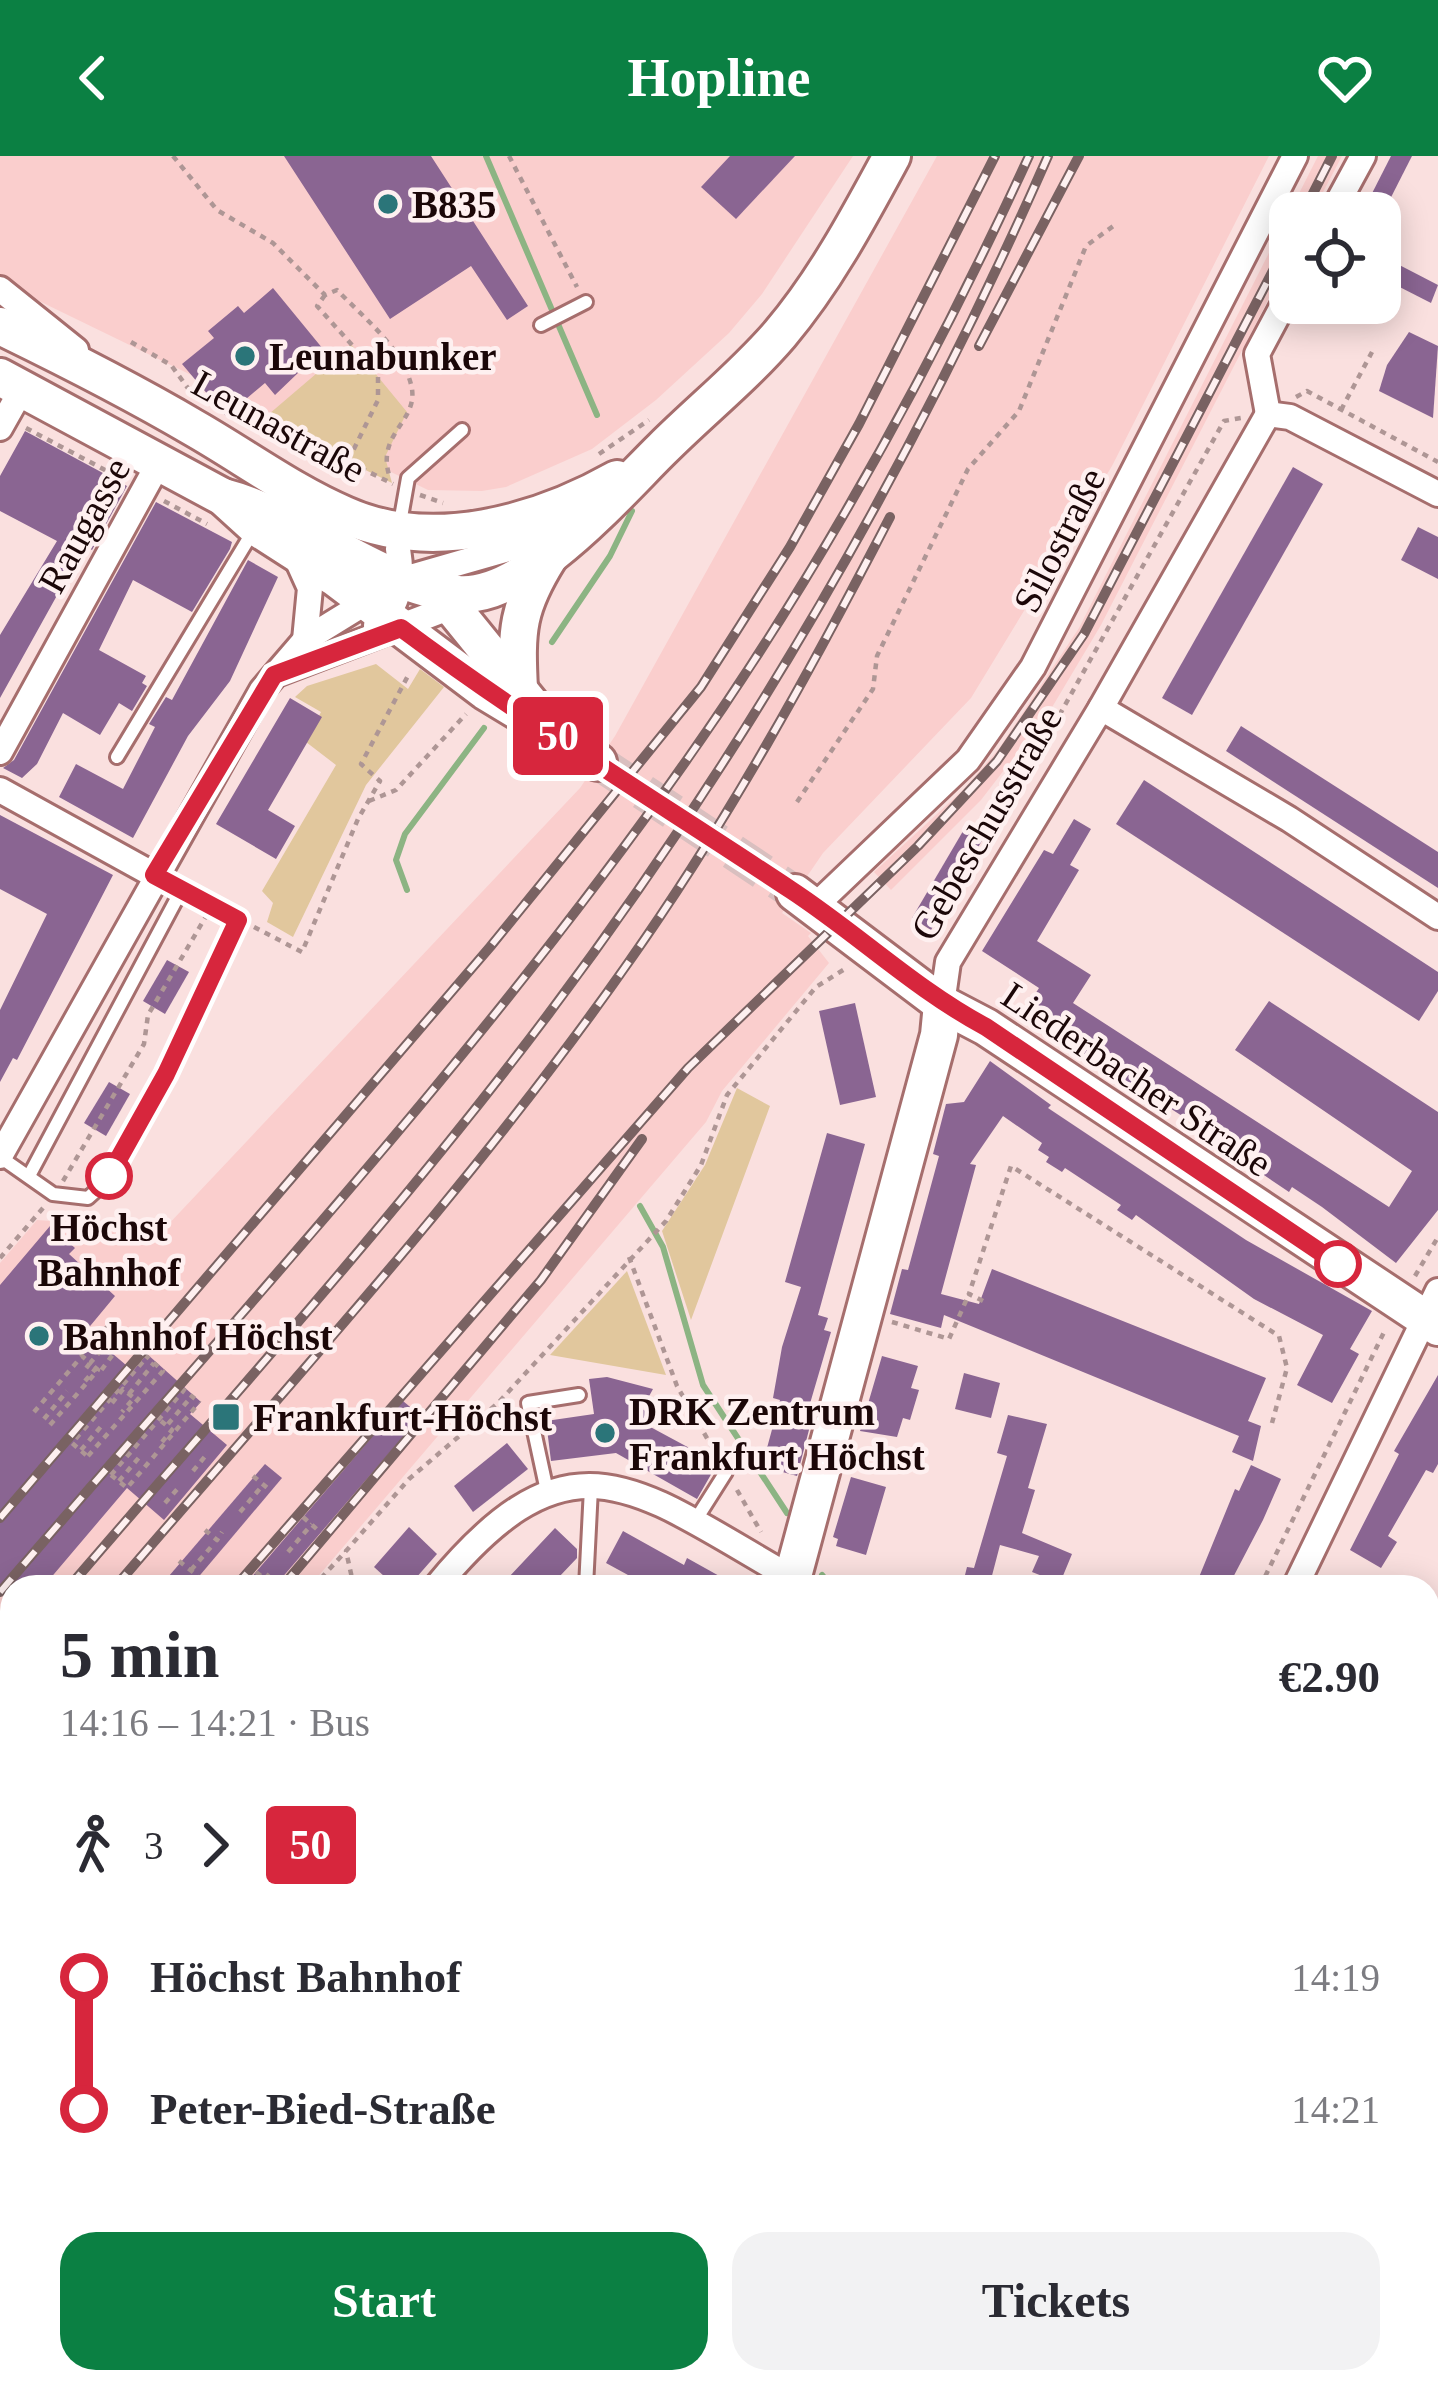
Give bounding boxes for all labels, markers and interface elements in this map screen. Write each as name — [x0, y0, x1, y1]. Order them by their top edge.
icon: back — [60, 45, 126, 111]
icon: heart — [1312, 45, 1378, 111]
text: Hopline — [627, 48, 811, 108]
place label: B835 — [412, 183, 497, 226]
marker: B835 — [375, 191, 401, 217]
map controls — [1269, 192, 1401, 324]
button: locate — [1269, 192, 1401, 324]
place label: Leunabunker — [269, 335, 497, 378]
marker: Leunabunker — [232, 343, 258, 369]
street label: Leunastraße — [185, 361, 373, 491]
street label: Raugasse — [29, 450, 139, 600]
street label: Silostraße — [1004, 461, 1114, 619]
line badge: 50 — [504, 697, 612, 775]
street label: Gebeschusstraße — [902, 699, 1070, 947]
text: 50 — [537, 713, 579, 759]
street label: Liederbacher Straße — [994, 973, 1280, 1185]
marker: Höchst Bahnhof — [87, 1154, 131, 1198]
place label: Höchst Bahnhof — [37, 1206, 182, 1294]
unlabelled marker — [1316, 1242, 1360, 1286]
place label: Bahnhof Höchst — [63, 1315, 333, 1358]
marker: Bahnhof Höchst — [26, 1323, 52, 1349]
place label: DRK Zentrum Frankfurt Höchst — [629, 1390, 925, 1478]
place label: Frankfurt-Höchst — [253, 1396, 552, 1439]
marker: Frankfurt-Höchst — [210, 1401, 242, 1433]
marker: DRK Zentrum Frankfurt Höchst — [592, 1420, 618, 1446]
text: 5 min — [60, 1618, 220, 1691]
text: €2.90 — [1279, 1652, 1380, 1702]
text: 14:16 – 14:21 · Bus — [60, 1701, 370, 1744]
icon: walk — [60, 1812, 126, 1878]
icon: forward — [182, 1812, 248, 1878]
text: 50 — [290, 1822, 332, 1868]
text: 3 — [144, 1824, 164, 1867]
text: Höchst Bahnhof — [150, 1952, 461, 2002]
text: 14:19 — [1291, 1956, 1380, 1999]
text: Peter-Bied-Straße — [150, 2084, 496, 2134]
text: 14:21 — [1291, 2088, 1380, 2131]
button: Start — [60, 2232, 708, 2370]
button: Tickets — [732, 2232, 1380, 2370]

